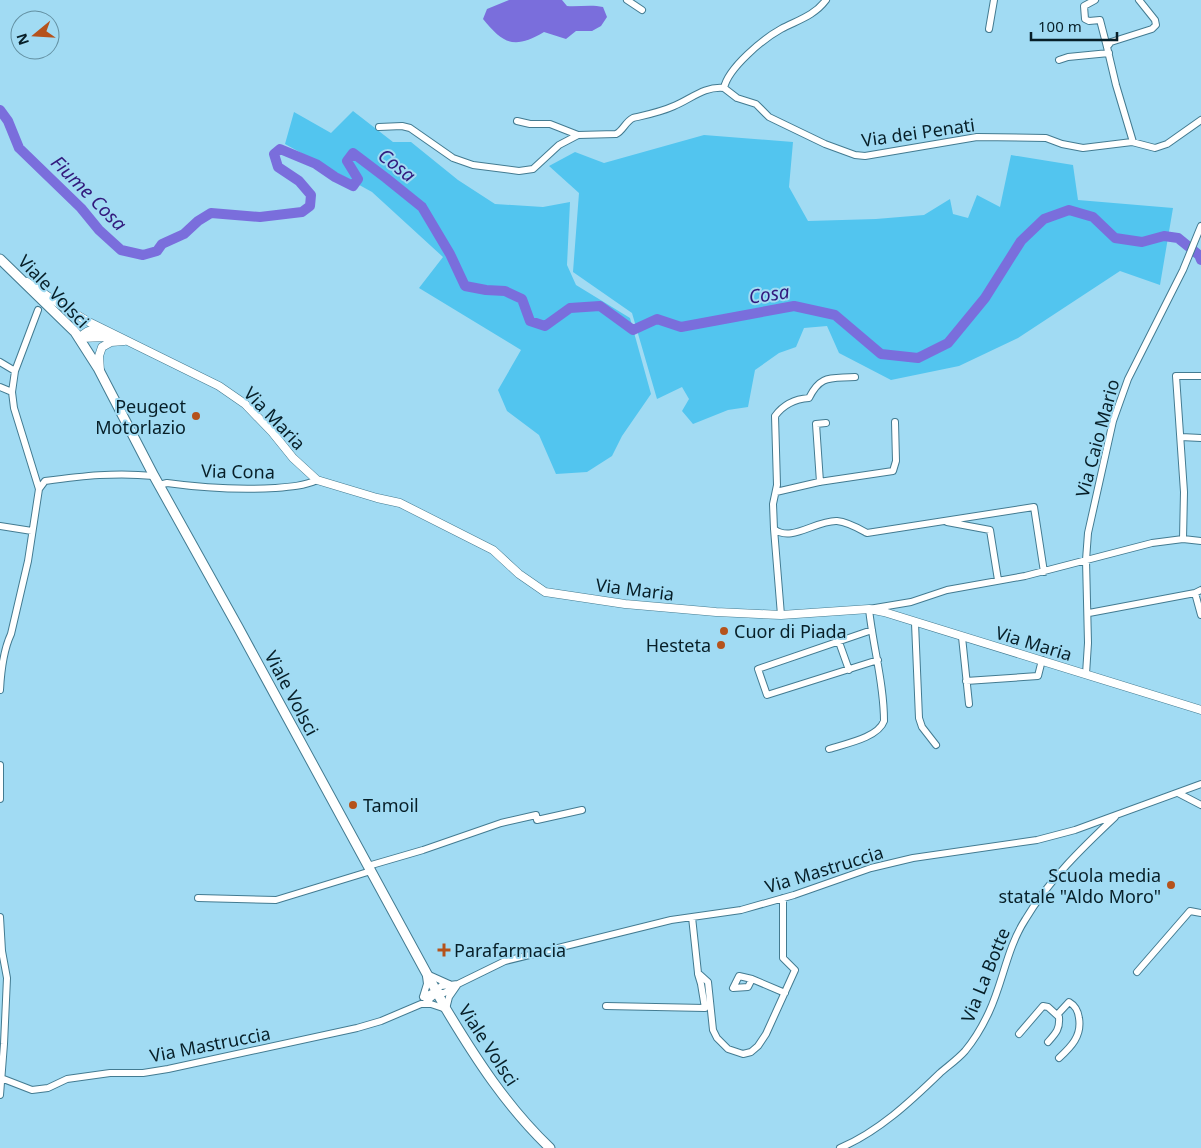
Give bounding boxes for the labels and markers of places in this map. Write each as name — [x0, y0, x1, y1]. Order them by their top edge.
place label: Peugeot Motorlazio — [95, 394, 186, 439]
marker: Peugeot Motorlazio — [190, 410, 202, 422]
place label: Cuor di Piada — [734, 619, 847, 643]
marker: Cuor di Piada — [718, 625, 730, 637]
place label: Hesteta — [646, 633, 711, 657]
marker: Hesteta — [715, 639, 727, 651]
place label: Tamoil — [363, 793, 419, 817]
marker: Tamoil — [347, 799, 359, 811]
place label: Scuola media statale "Aldo Moro" — [998, 863, 1161, 908]
marker: Scuola media statale "Aldo Moro" — [1165, 879, 1177, 891]
place label: Parafarmacia — [454, 938, 566, 962]
marker: Parafarmacia — [438, 944, 450, 956]

